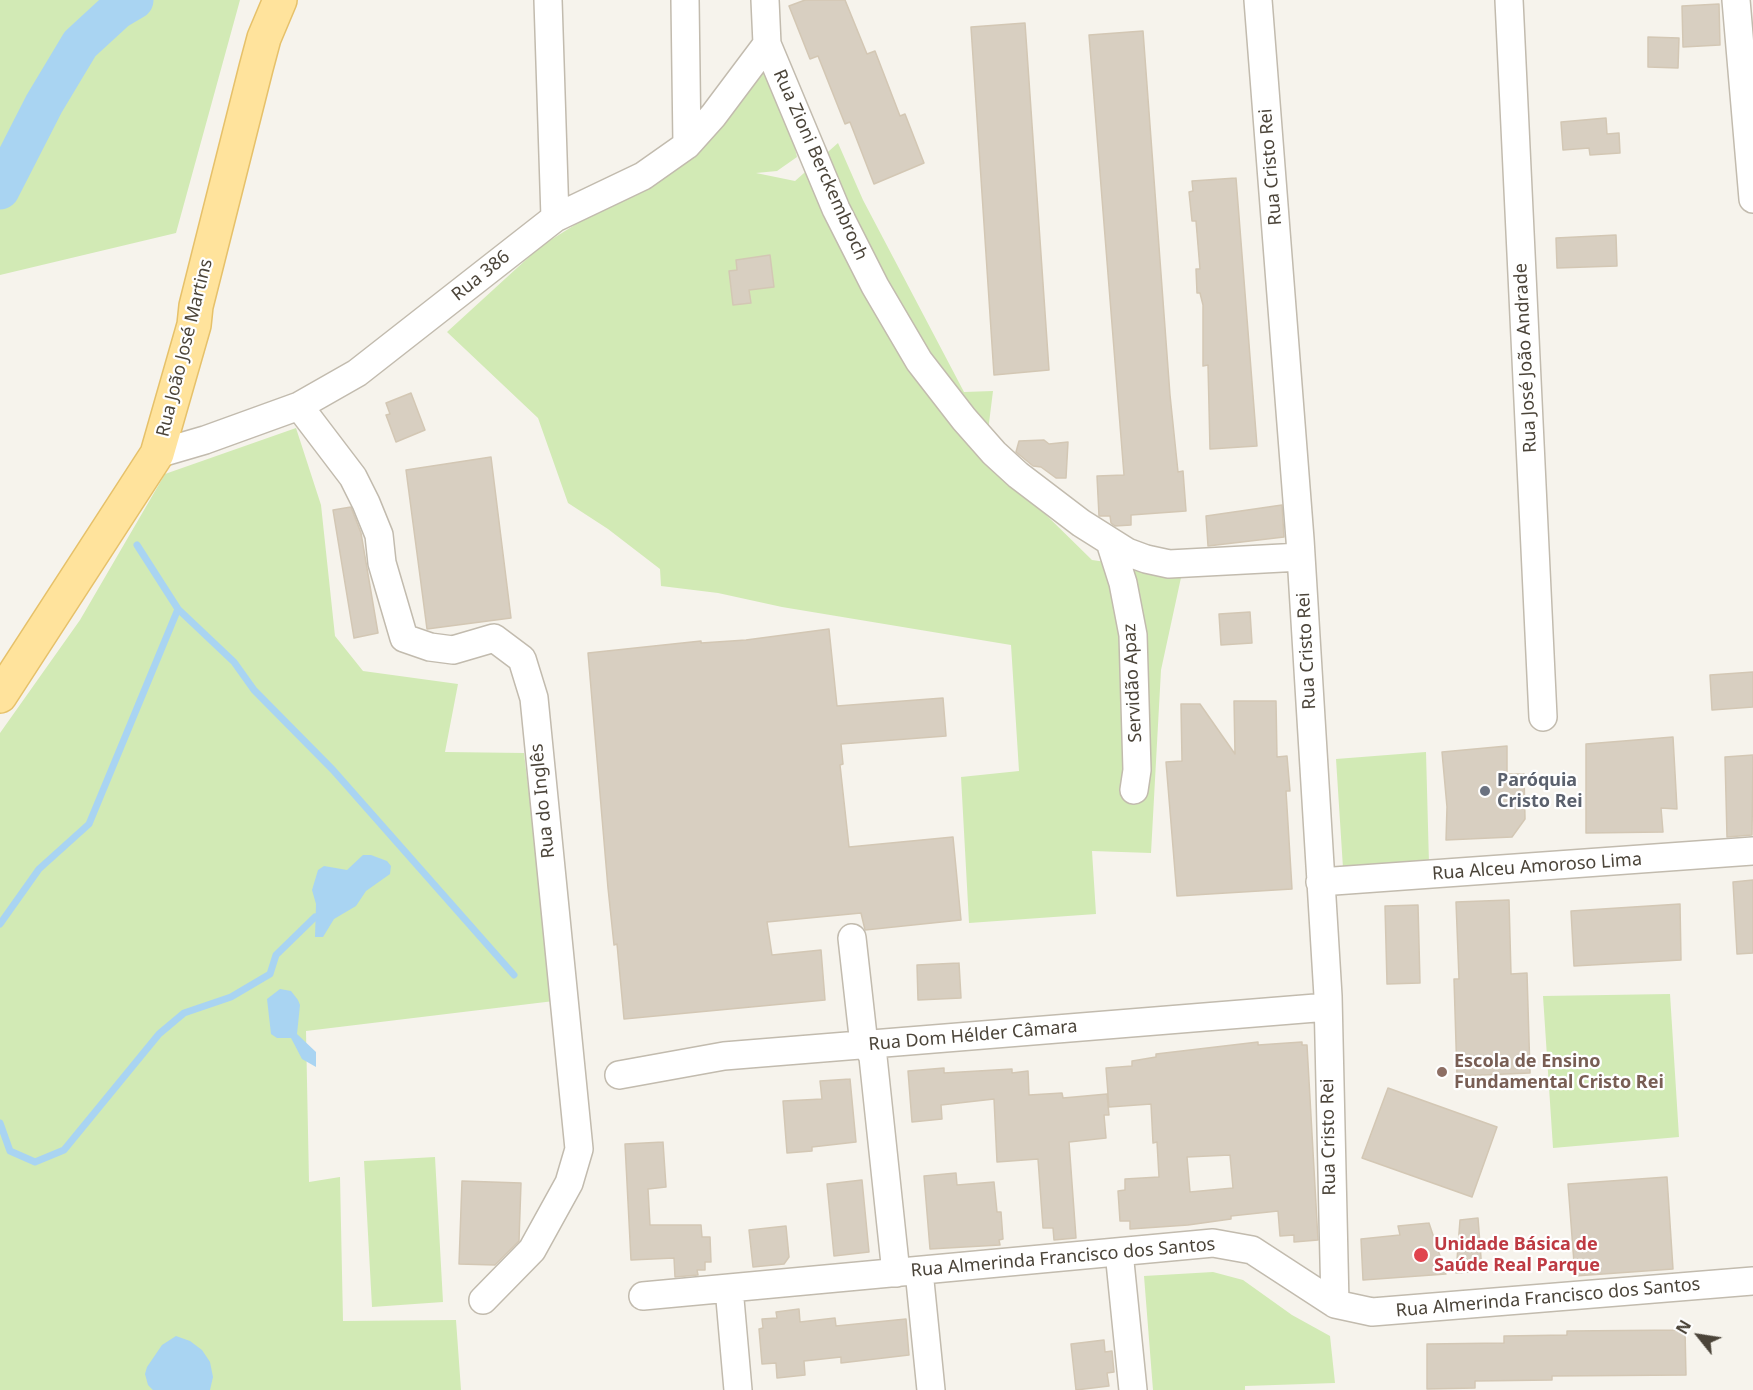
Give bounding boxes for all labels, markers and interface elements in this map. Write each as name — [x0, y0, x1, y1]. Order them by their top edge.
street label: Rua Zioni Berckembroch — [768, 66, 872, 264]
street label: Rua Cristo Rei — [1255, 108, 1287, 226]
street label: Rua 386 — [448, 246, 514, 306]
street label: Rua João José Martins — [152, 257, 218, 439]
street label: Rua José João Andrade — [1510, 263, 1542, 453]
street label: Rua Cristo Rei — [1293, 592, 1321, 710]
street label: Servidão Apaz — [1119, 623, 1147, 743]
street label: Rua do Inglês — [526, 742, 560, 860]
place label: Paróquia Cristo Rei — [1497, 770, 1583, 812]
marker: Paróquia Cristo Rei — [1478, 784, 1492, 798]
street label: Rua Alceu Amoroso Lima — [1431, 849, 1643, 885]
street label: Rua Dom Hélder Câmara — [868, 1016, 1078, 1056]
place label: Escola de Ensino Fundamental Cristo Rei — [1454, 1051, 1664, 1094]
marker: Escola de Ensino Fundamental Cristo Rei — [1435, 1065, 1449, 1079]
street label: Rua Cristo Rei — [1317, 1078, 1341, 1196]
street label: Rua Almerinda Francisco dos Santos — [910, 1234, 1216, 1282]
place label: Unidade Básica de Saúde Real Parque — [1434, 1234, 1600, 1276]
marker: Unidade Básica de Saúde Real Parque — [1412, 1246, 1430, 1264]
street label: Rua Almerinda Francisco dos Santos — [1395, 1274, 1701, 1322]
north arrow — [1669, 1306, 1729, 1366]
text: N — [1671, 1316, 1696, 1338]

